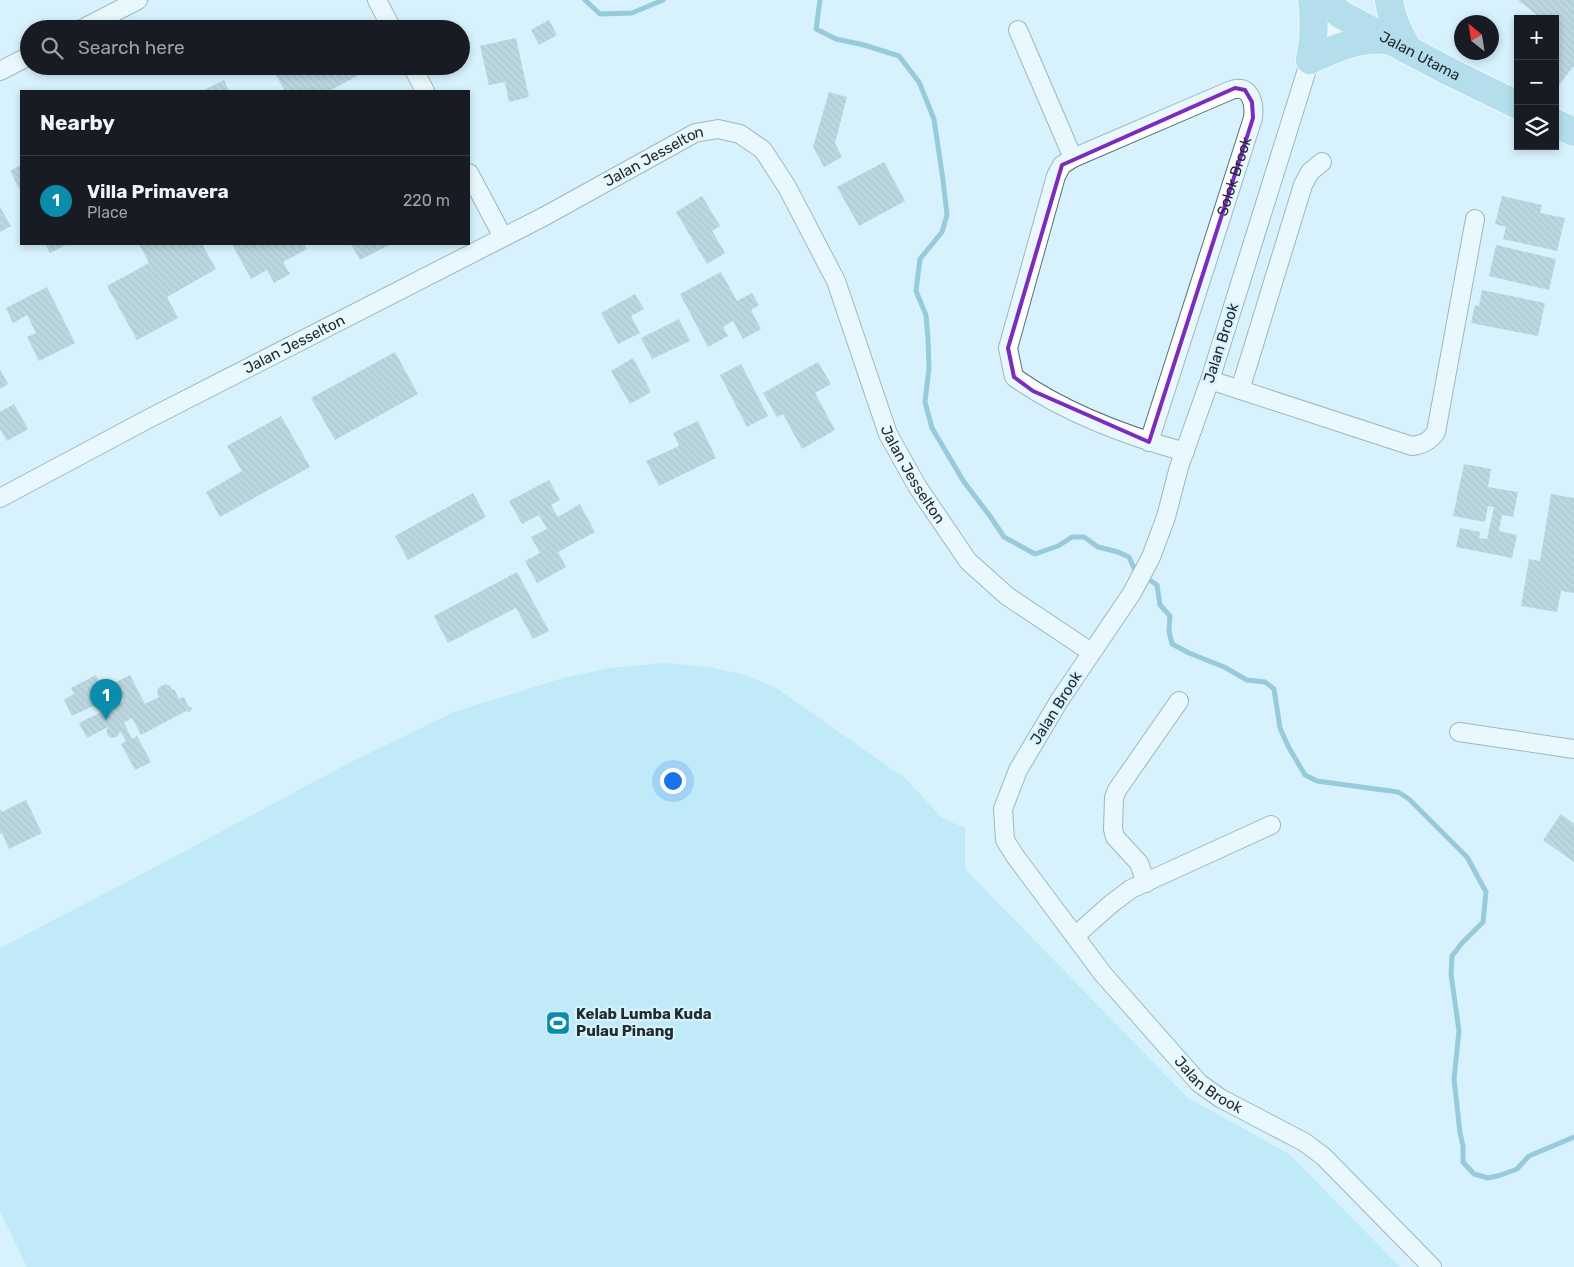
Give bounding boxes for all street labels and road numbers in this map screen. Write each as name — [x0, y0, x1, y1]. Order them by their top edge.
street label: Jalan Utama — [1376, 27, 1463, 85]
street label: Jalan Jesselton — [601, 123, 705, 191]
street label: Solok Brook — [1213, 134, 1255, 218]
street label: Jalan Brook — [1200, 301, 1242, 385]
street label: Jalan Jesselton — [241, 311, 348, 378]
street label: Jalan Jesselton — [877, 423, 949, 527]
street label: Jalan Brook — [1026, 668, 1086, 748]
street label: Jalan Brook — [1170, 1052, 1246, 1117]

